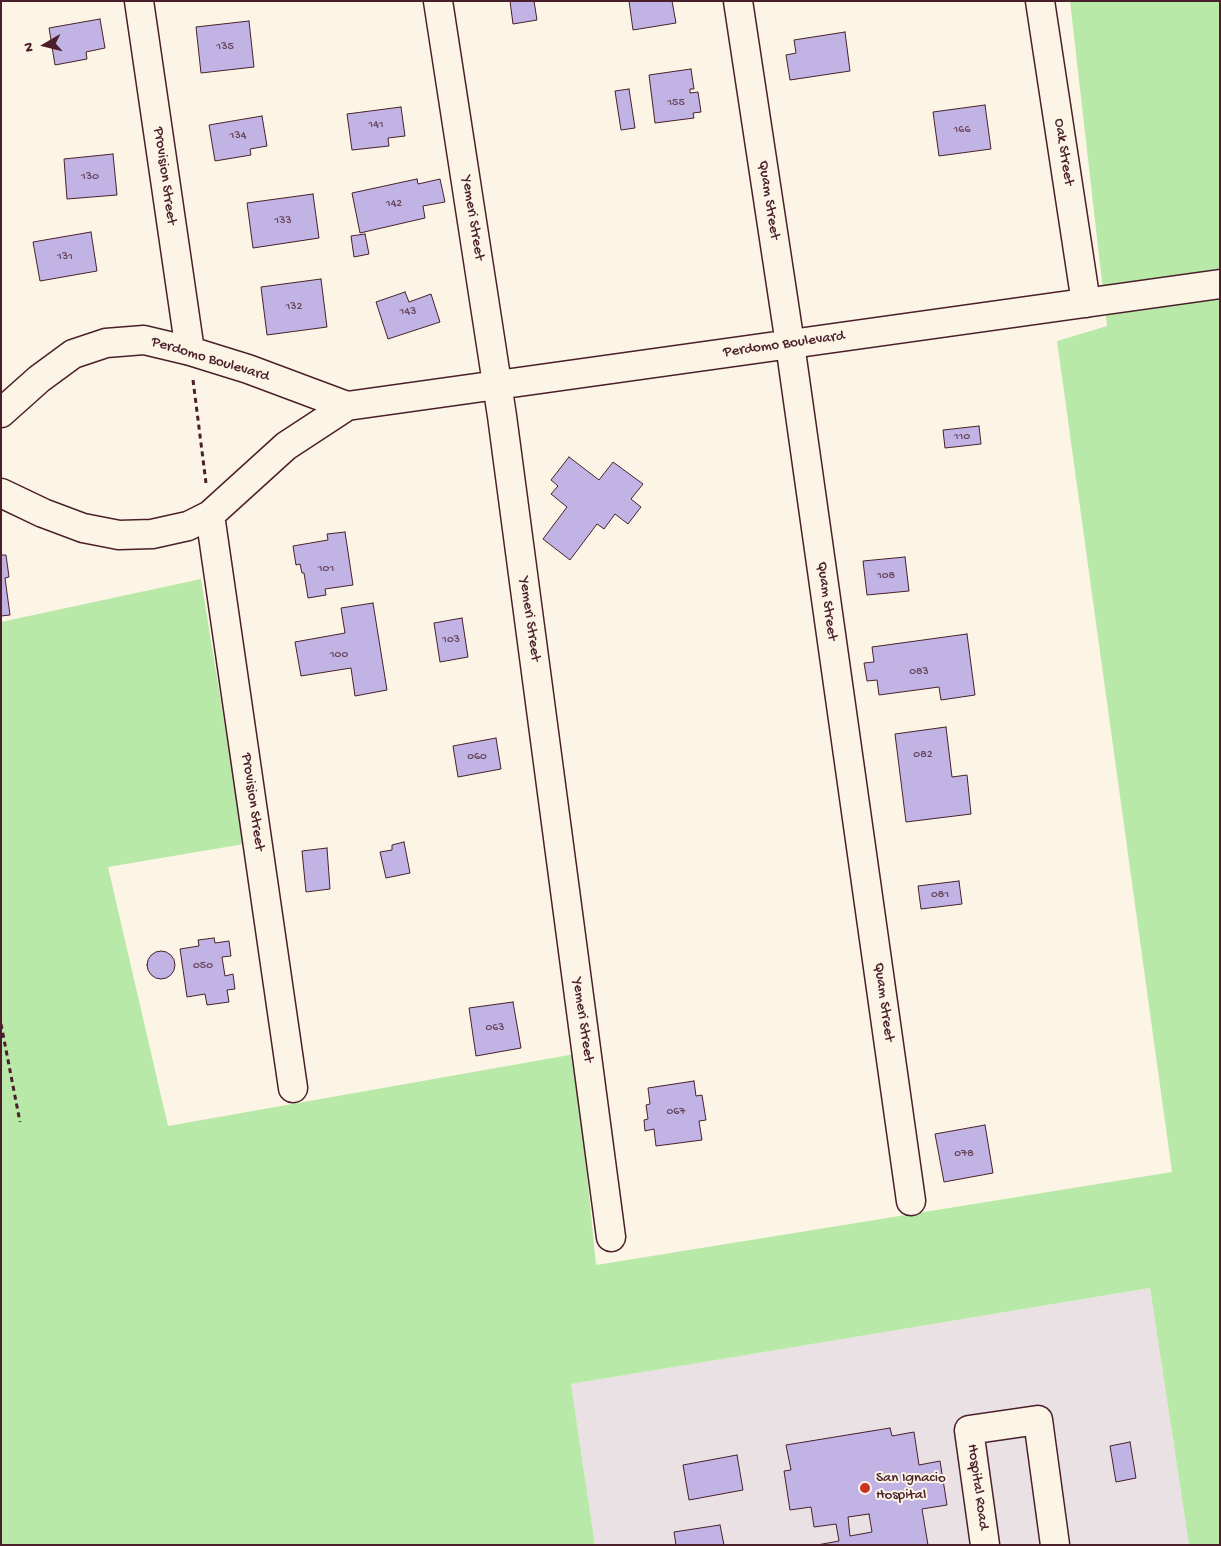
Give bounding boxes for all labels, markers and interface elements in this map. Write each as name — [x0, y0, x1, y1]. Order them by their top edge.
north arrow — [20, 20, 70, 70]
house number: 135 — [216, 40, 234, 54]
text: N — [21, 41, 39, 53]
house number: 155 — [667, 96, 685, 110]
street label: Oak Street — [1049, 117, 1077, 187]
house number: 141 — [368, 118, 384, 132]
house number: 166 — [953, 123, 971, 137]
street label: Provision Street — [148, 126, 180, 226]
house number: 134 — [230, 129, 246, 143]
street label: Quam Street — [753, 159, 783, 241]
house number: 130 — [81, 170, 99, 184]
street label: Yemeri Street — [456, 175, 488, 261]
house number: 142 — [386, 197, 402, 211]
house number: 133 — [274, 214, 292, 228]
house number: 131 — [57, 250, 73, 264]
house number: 132 — [286, 300, 302, 314]
house number: 143 — [400, 305, 416, 319]
street label: Perdomo Boulevard — [722, 328, 846, 362]
street label: Perdomo Boulevard — [149, 333, 271, 387]
house number: 110 — [954, 430, 970, 444]
street label: Quam Street — [812, 560, 840, 642]
house number: 101 — [318, 562, 334, 576]
house number: 108 — [877, 569, 895, 583]
street label: Yemeri Street — [514, 576, 544, 662]
house number: 103 — [442, 633, 460, 647]
house number: 100 — [330, 648, 348, 662]
house number: 083 — [909, 665, 929, 679]
house number: 082 — [913, 748, 933, 762]
house number: 060 — [467, 750, 487, 764]
street label: Provision Street — [236, 752, 268, 852]
house number: 081 — [931, 888, 949, 902]
house number: 050 — [193, 959, 213, 973]
street label: Quam Street — [869, 961, 897, 1043]
street label: Yemeri Street — [567, 977, 597, 1063]
house number: 063 — [485, 1021, 505, 1035]
house number: 067 — [666, 1105, 686, 1119]
house number: 078 — [954, 1147, 974, 1161]
street label: Hospital Road — [962, 1443, 992, 1531]
place label: San Ignacio Hospital — [876, 1470, 946, 1505]
marker: San Ignacio Hospital — [858, 1481, 872, 1495]

